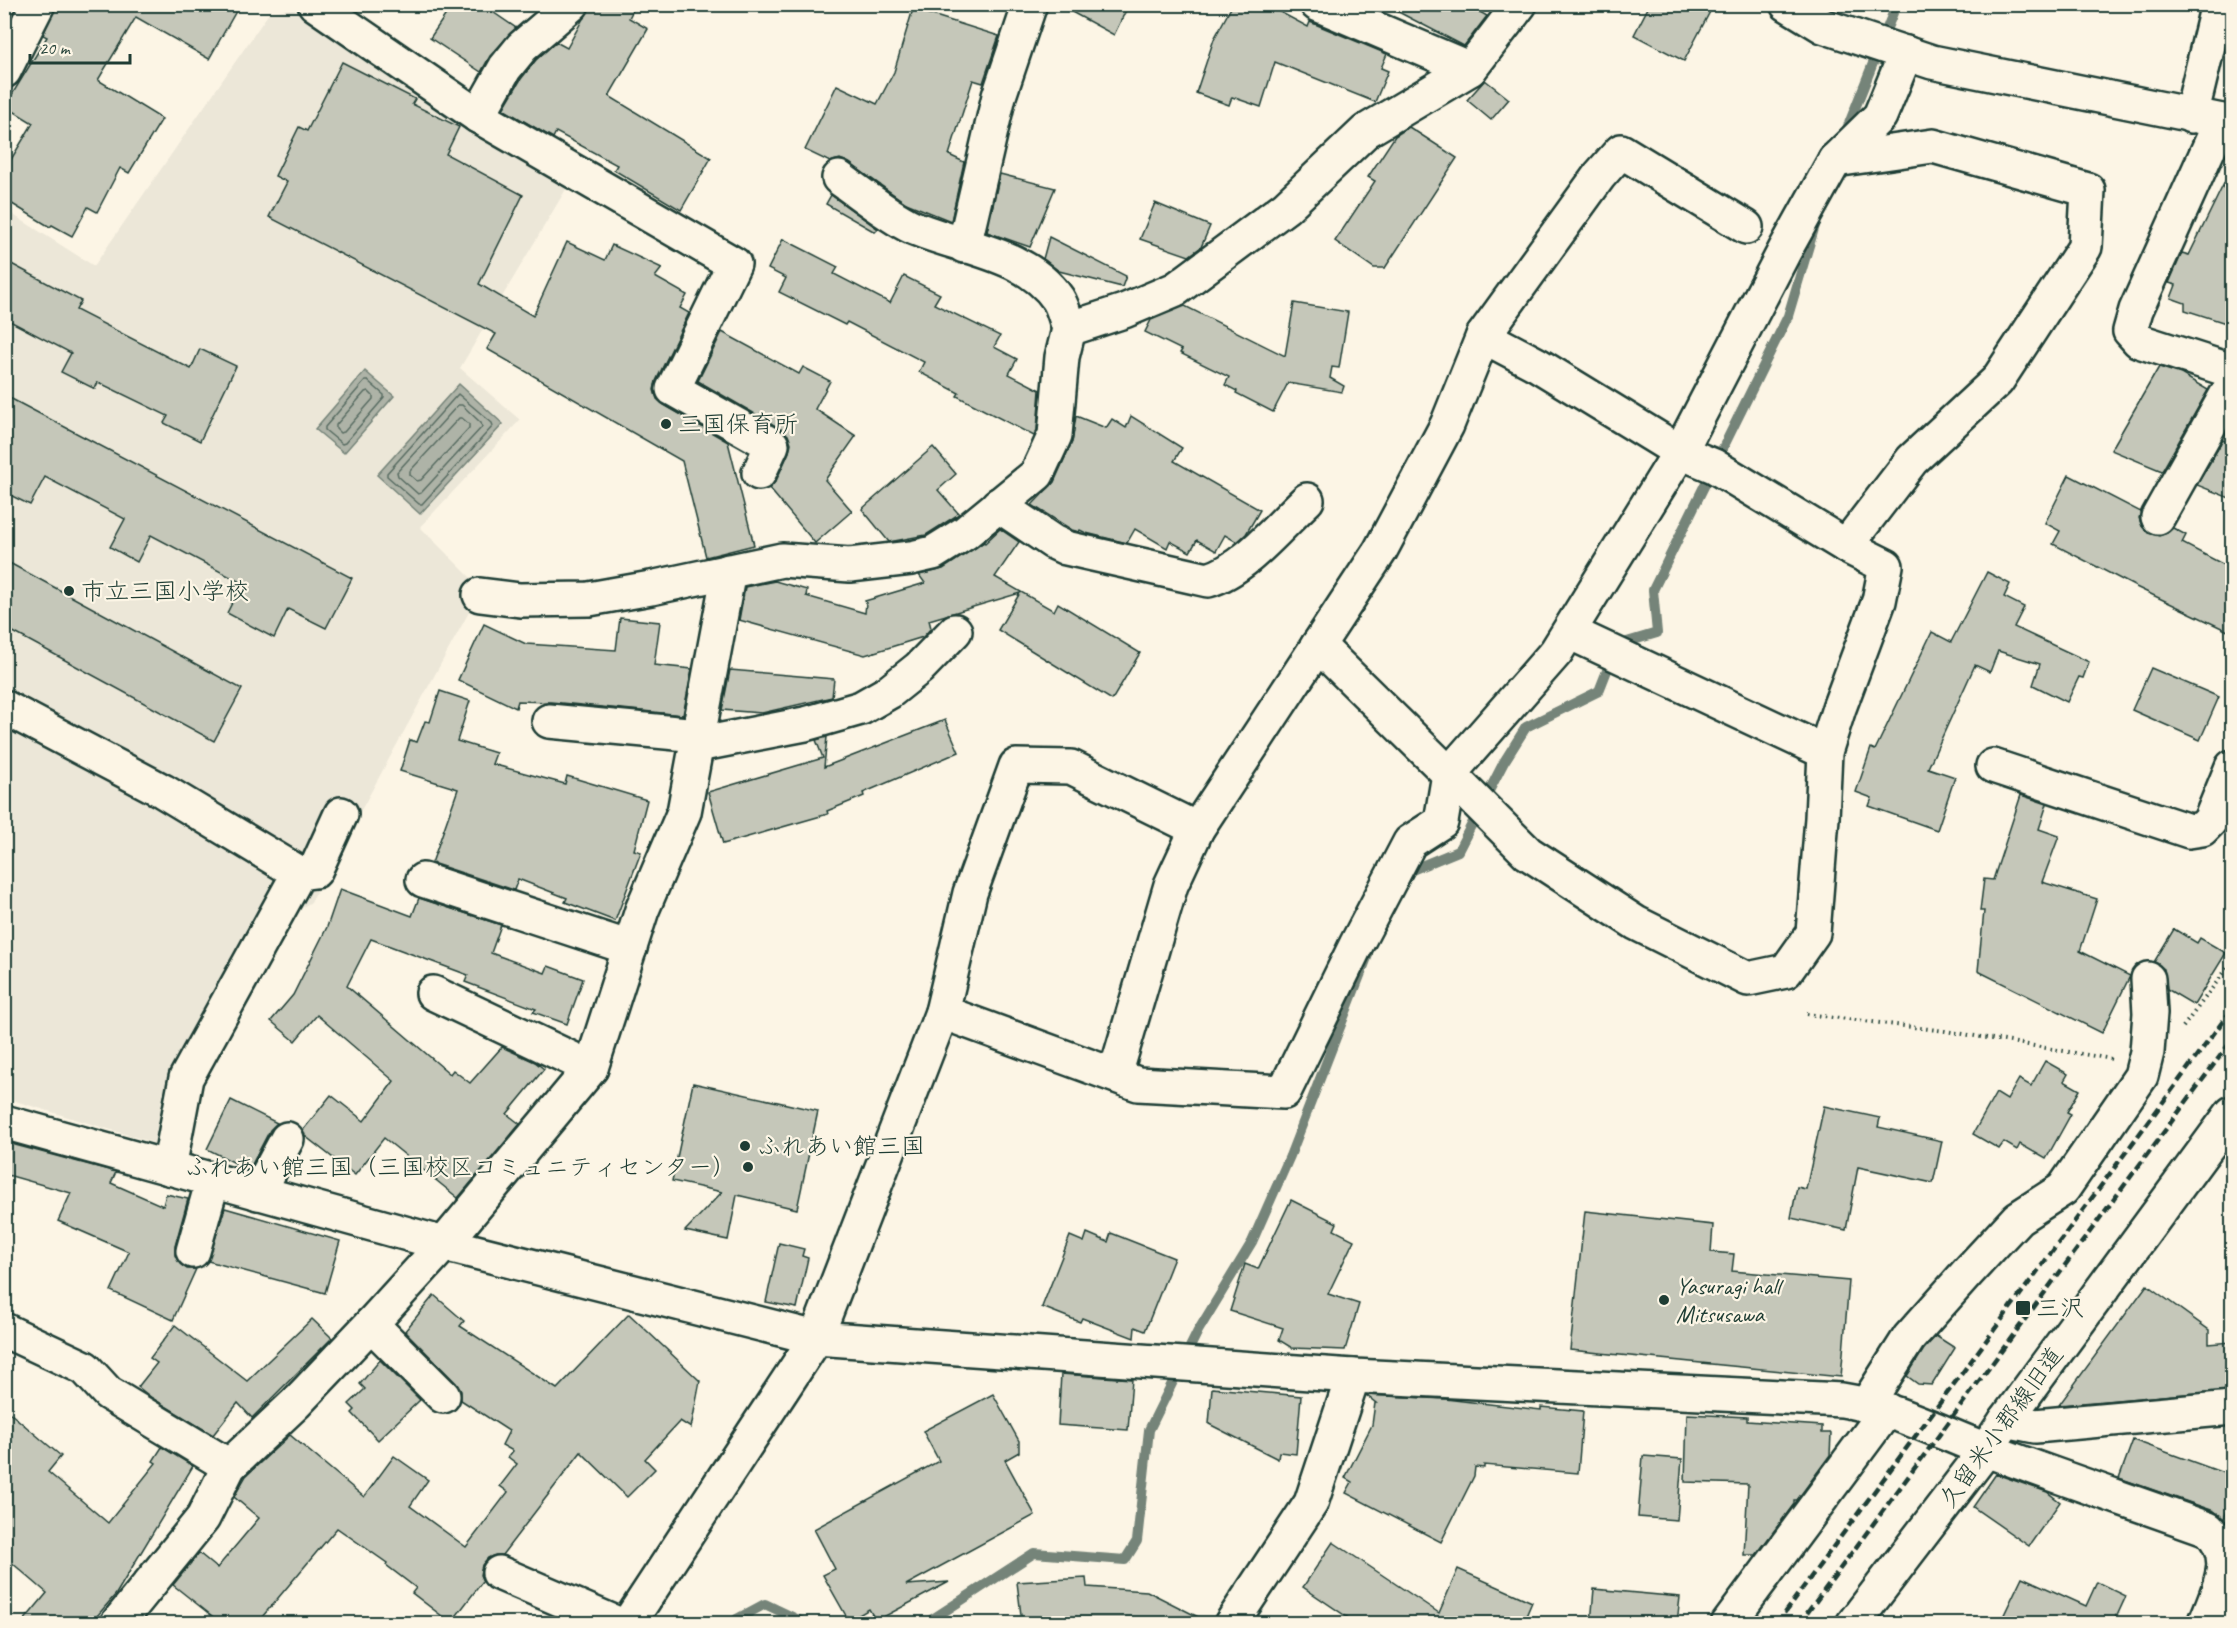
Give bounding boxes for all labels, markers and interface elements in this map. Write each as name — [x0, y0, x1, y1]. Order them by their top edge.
scale bar — [30, 27, 130, 65]
text: 20 m — [39, 37, 72, 59]
place label: 三国保育所 — [678, 409, 798, 439]
marker: 三国保育所 — [659, 417, 673, 431]
place label: 市立三国小学校 — [81, 576, 249, 606]
marker: 市立三国小学校 — [62, 584, 76, 598]
place label: ふれあい館三国 — [757, 1131, 925, 1161]
marker: ふれあい館三国 — [738, 1139, 752, 1153]
place label: ふれあい館三国（三国校区コミュニティセンター） — [185, 1152, 736, 1182]
marker: ふれあい館三国（三国校区コミュニティセンター） — [741, 1160, 755, 1174]
place label: Yasuragi hall Mitsusawa — [1676, 1271, 1784, 1329]
marker: Yasuragi hall Mitsusawa — [1657, 1293, 1671, 1307]
place label: 三沢 — [2036, 1293, 2084, 1323]
marker: 三沢 — [2014, 1299, 2032, 1317]
street label: 久留米小郡線旧道 — [1932, 1341, 2070, 1513]

